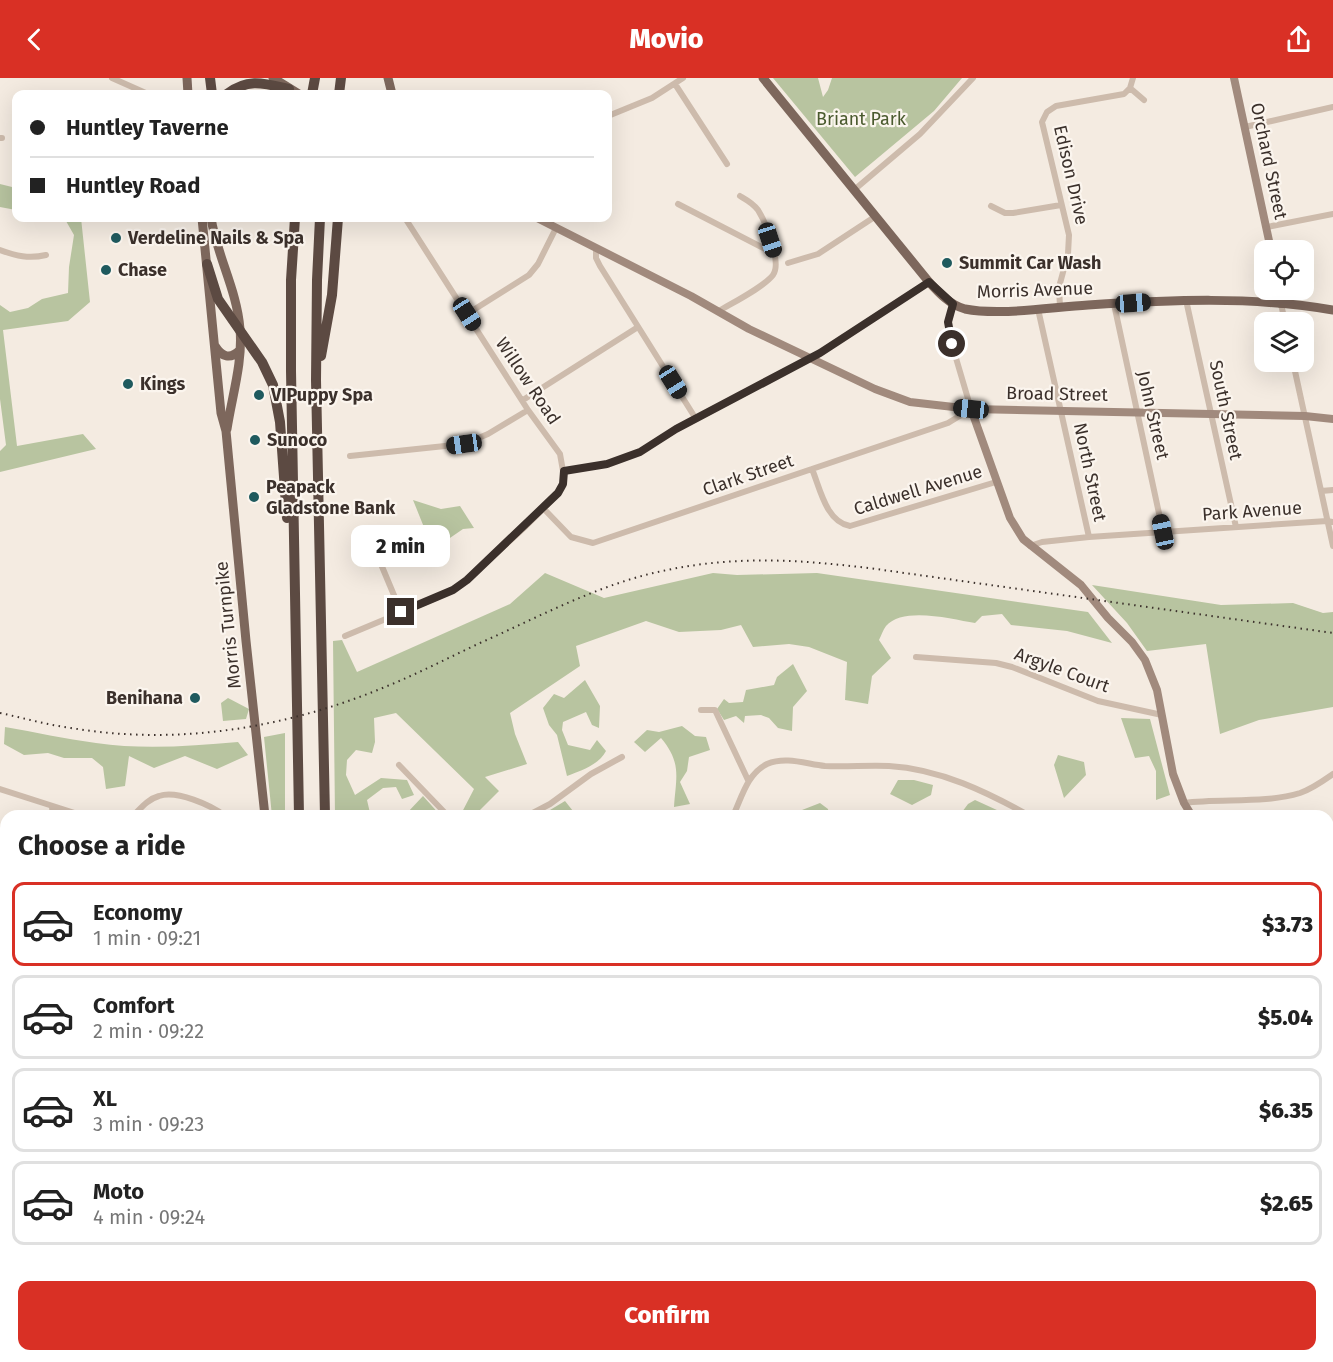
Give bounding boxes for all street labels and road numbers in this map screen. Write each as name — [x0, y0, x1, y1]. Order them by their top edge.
street label: Orchard Street — [1246, 101, 1292, 222]
street label: Edison Drive — [1049, 123, 1093, 227]
street label: Morris Avenue — [976, 277, 1094, 303]
street label: Willow Road — [491, 333, 565, 429]
street label: South Street — [1205, 358, 1247, 462]
street label: John Street — [1132, 368, 1174, 462]
street label: Broad Street — [1006, 382, 1109, 406]
street label: North Street — [1069, 421, 1111, 524]
street label: Clark Street — [700, 449, 797, 501]
street label: Caldwell Avenue — [851, 460, 985, 520]
street label: Park Avenue — [1201, 497, 1303, 525]
street label: Morris Turnpike — [210, 560, 246, 690]
street label: Argyle Court — [1012, 643, 1113, 697]

